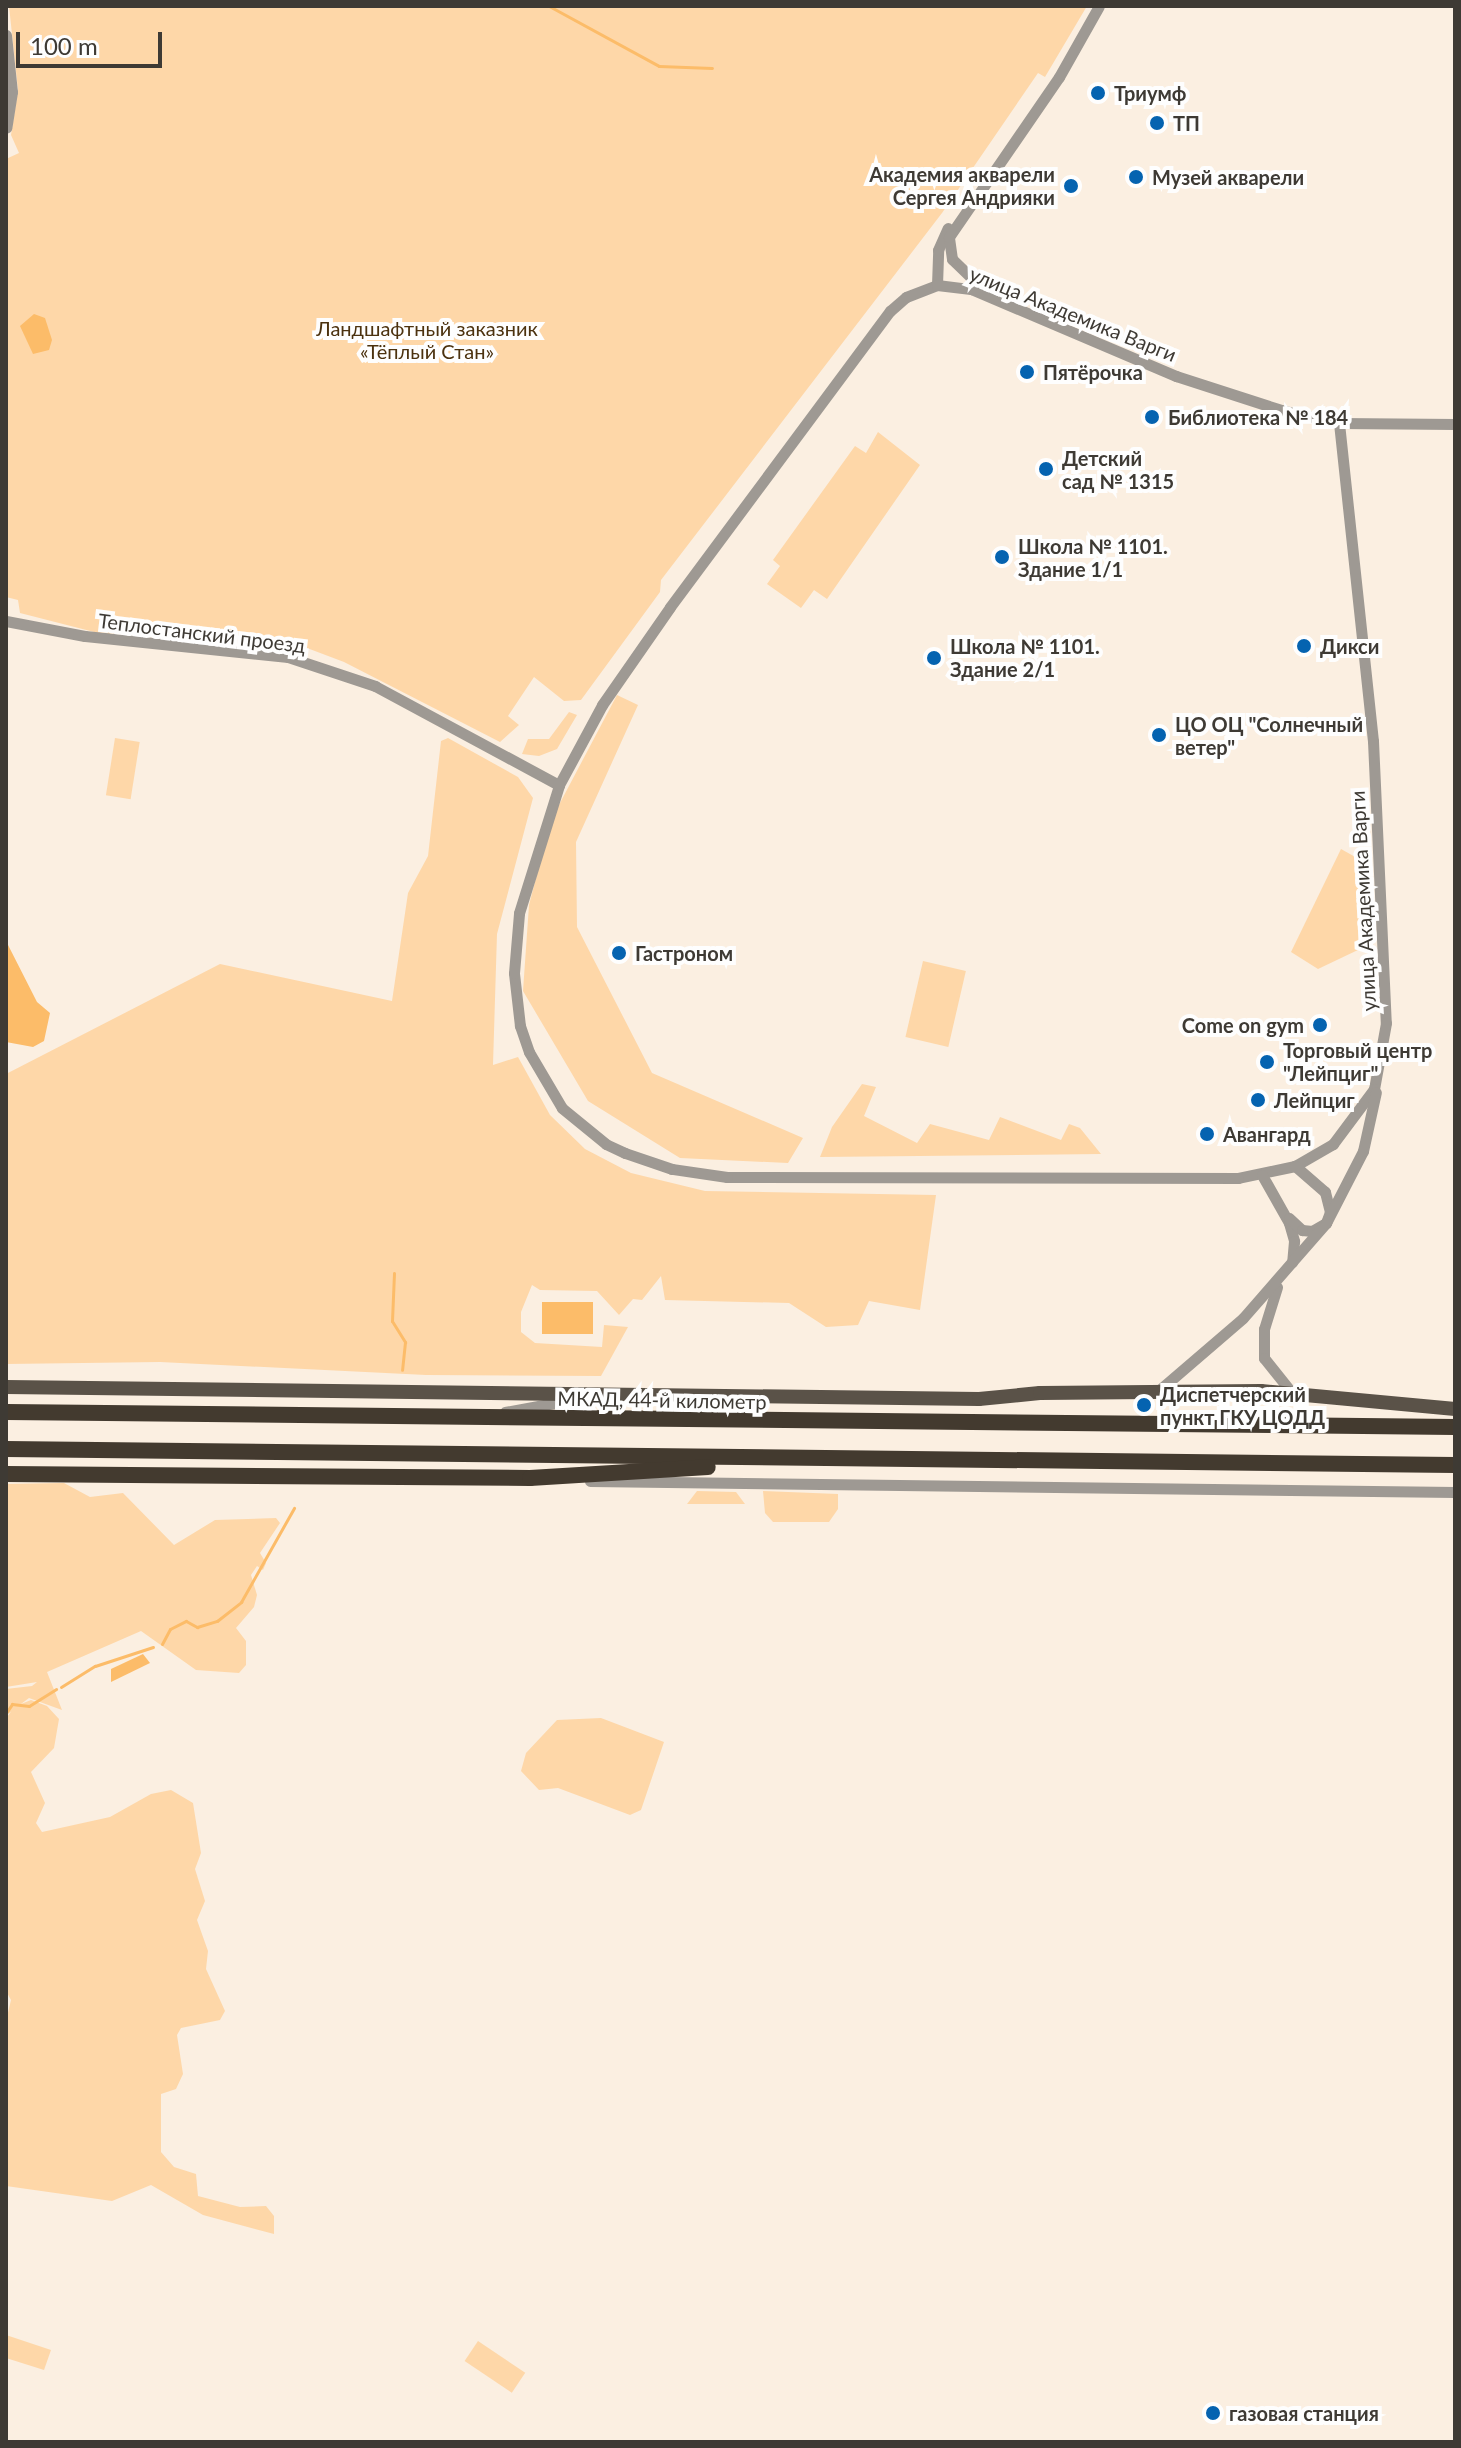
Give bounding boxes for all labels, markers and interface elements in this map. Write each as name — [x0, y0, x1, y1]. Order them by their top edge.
scale bar — [20, 16, 166, 66]
text: 100 m — [30, 31, 98, 60]
place label: Триумф — [1114, 81, 1186, 105]
marker: Триумф — [1089, 84, 1107, 102]
place label: ТП — [1173, 111, 1200, 135]
marker: ТП — [1148, 114, 1166, 132]
place label: Академия акварели Сергея Андрияки — [869, 162, 1055, 209]
place label: Музей акварели — [1152, 165, 1304, 189]
marker: Музей акварели — [1127, 168, 1145, 186]
marker: Академия акварели Сергея Андрияки — [1062, 177, 1080, 195]
street label: улица Академика Варги — [966, 261, 1180, 367]
park label: Ландшафтный заказник «Тёплый Стан» — [316, 316, 538, 363]
place label: Пятёрочка — [1043, 360, 1143, 384]
marker: Пятёрочка — [1018, 363, 1036, 381]
place label: Библиотека № 184 — [1168, 405, 1348, 429]
marker: Библиотека № 184 — [1143, 408, 1161, 426]
place label: Детский сад № 1315 — [1062, 446, 1174, 493]
marker: Детский сад № 1315 — [1037, 460, 1055, 478]
place label: Школа № 1101. Здание 1/1 — [1018, 534, 1168, 581]
marker: Школа № 1101. Здание 1/1 — [993, 548, 1011, 566]
street label: Теплостанский проезд — [97, 608, 307, 658]
place label: Школа № 1101. Здание 2/1 — [950, 634, 1100, 681]
place label: Дикси — [1320, 634, 1379, 658]
marker: Дикси — [1295, 637, 1313, 655]
marker: Школа № 1101. Здание 2/1 — [925, 649, 943, 667]
place label: ЦО ОЦ "Солнечный ветер" — [1175, 712, 1363, 759]
marker: ЦО ОЦ "Солнечный ветер" — [1150, 726, 1168, 744]
street label: улица Академика Варги — [1345, 790, 1381, 1012]
place label: Гастроном — [635, 941, 733, 965]
marker: Гастроном — [610, 944, 628, 962]
place label: Come on gym — [1182, 1013, 1304, 1037]
marker: Come on gym — [1311, 1016, 1329, 1034]
place label: Торговый центр "Лейпциг" — [1283, 1038, 1432, 1085]
marker: Торговый центр "Лейпциг" — [1258, 1053, 1276, 1071]
place label: Лейпциг — [1274, 1088, 1355, 1112]
marker: Лейпциг — [1249, 1091, 1267, 1109]
place label: Авангард — [1223, 1122, 1311, 1146]
marker: Авангард — [1198, 1125, 1216, 1143]
place label: Диспетчерский пункт ГКУ ЦОДД — [1160, 1382, 1325, 1429]
street label: МКАД, 44-й километр — [557, 1386, 767, 1414]
marker: Диспетчерский пункт ГКУ ЦОДД — [1135, 1396, 1153, 1414]
place label: газовая станция — [1229, 2401, 1379, 2425]
marker: газовая станция — [1204, 2404, 1222, 2422]

